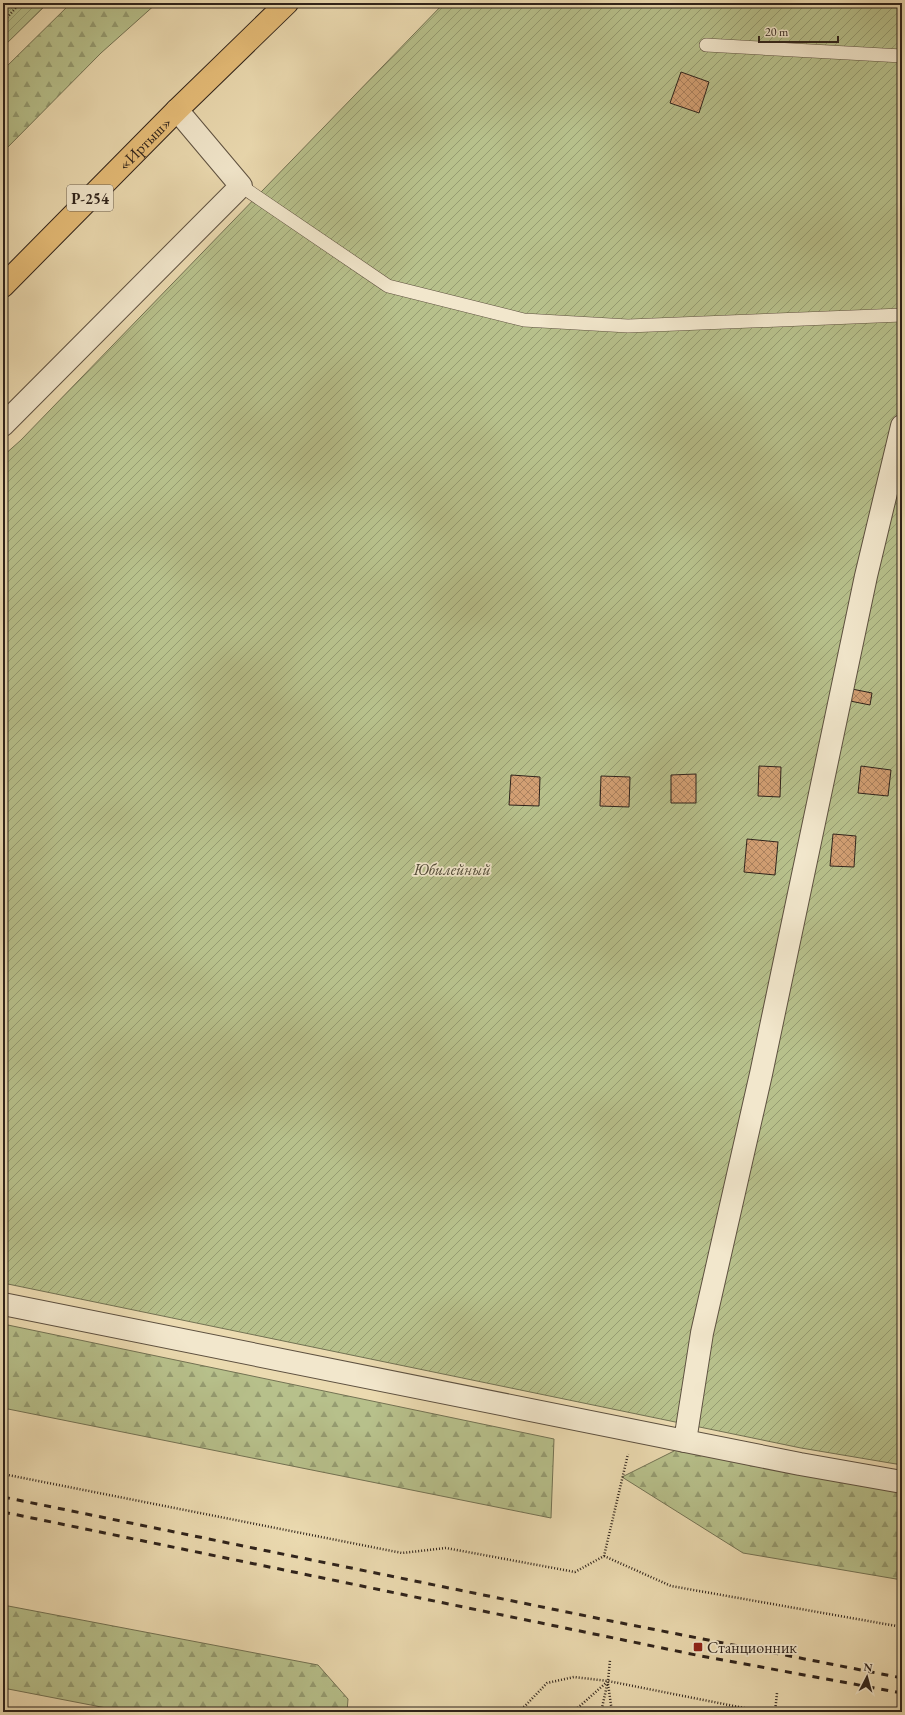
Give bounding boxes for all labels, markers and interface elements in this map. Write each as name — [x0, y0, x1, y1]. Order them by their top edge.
scale bar — [759, 18, 838, 44]
text: 20 m — [765, 24, 789, 40]
street label: «Иртыш» — [113, 112, 176, 175]
road number: Р-254 — [67, 185, 113, 211]
park label: Юбилейный — [412, 859, 491, 880]
place label: Станционник — [707, 1637, 797, 1658]
marker: Станционник — [692, 1641, 704, 1653]
north arrow — [847, 1657, 887, 1697]
text: N — [863, 1660, 873, 1674]

